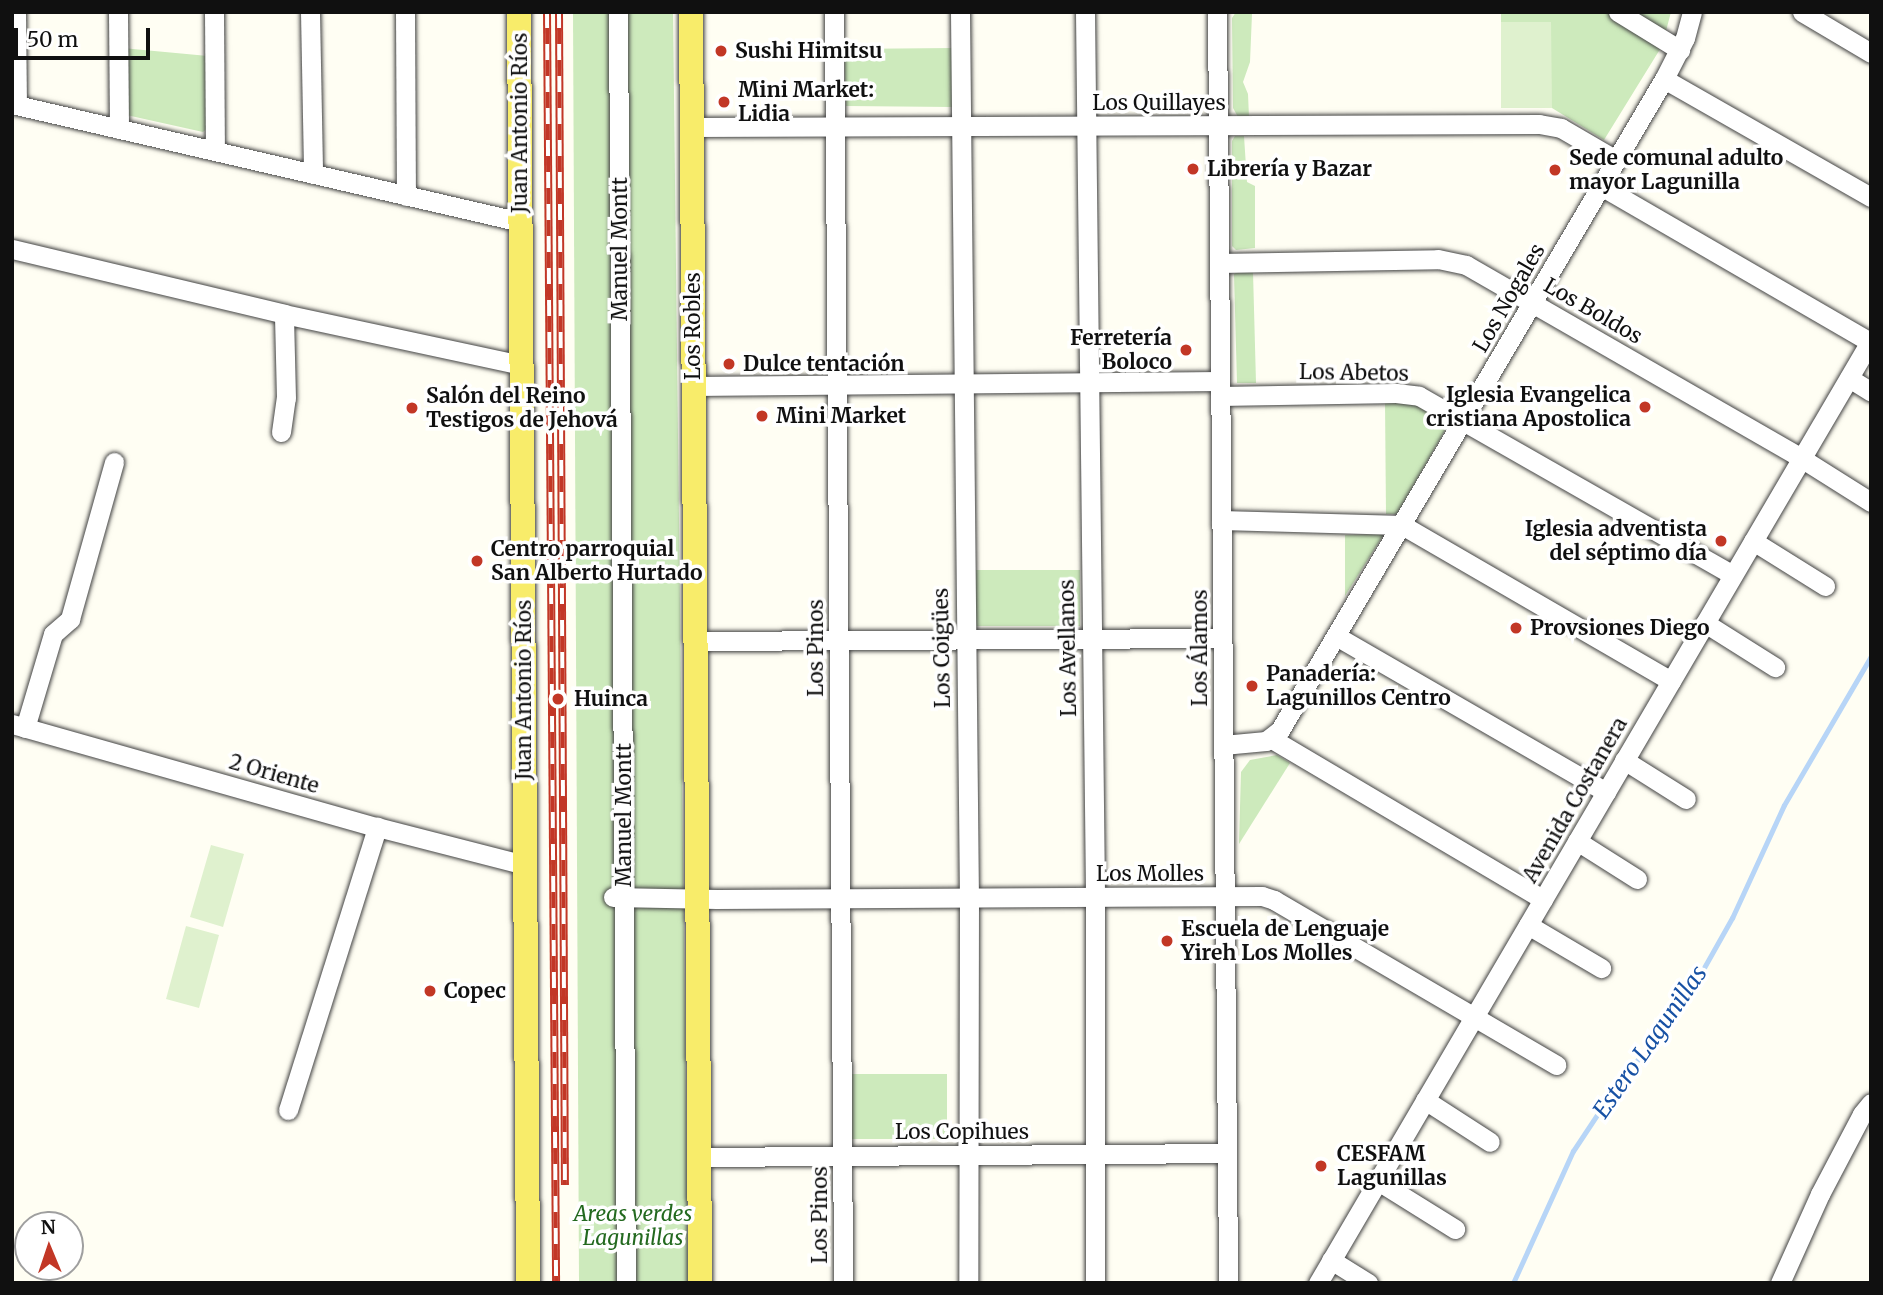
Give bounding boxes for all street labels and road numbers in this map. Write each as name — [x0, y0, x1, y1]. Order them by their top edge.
street label: Juan Antonio Ríos — [507, 33, 533, 213]
street label: Los Quillayes — [1092, 90, 1226, 116]
street label: Manuel Montt — [607, 177, 633, 321]
street label: Los Nogales — [1468, 239, 1550, 357]
street label: Los Robles — [680, 272, 706, 380]
street label: Los Boldos — [1539, 273, 1647, 349]
street label: Los Abetos — [1299, 359, 1409, 387]
street label: Los Avellanos — [1054, 579, 1082, 717]
street label: Los Coigües — [928, 588, 956, 708]
street label: Los Álamos — [1187, 590, 1213, 706]
street label: Los Pinos — [803, 599, 829, 697]
street label: Juan Antonio Ríos — [511, 600, 537, 780]
street label: Avenida Costanera — [1517, 713, 1633, 887]
street label: Manuel Montt — [611, 743, 637, 887]
street label: 2 Oriente — [226, 749, 322, 799]
street label: Los Molles — [1096, 861, 1204, 887]
street label: Los Copihues — [895, 1119, 1029, 1145]
street label: Los Pinos — [807, 1166, 833, 1264]

